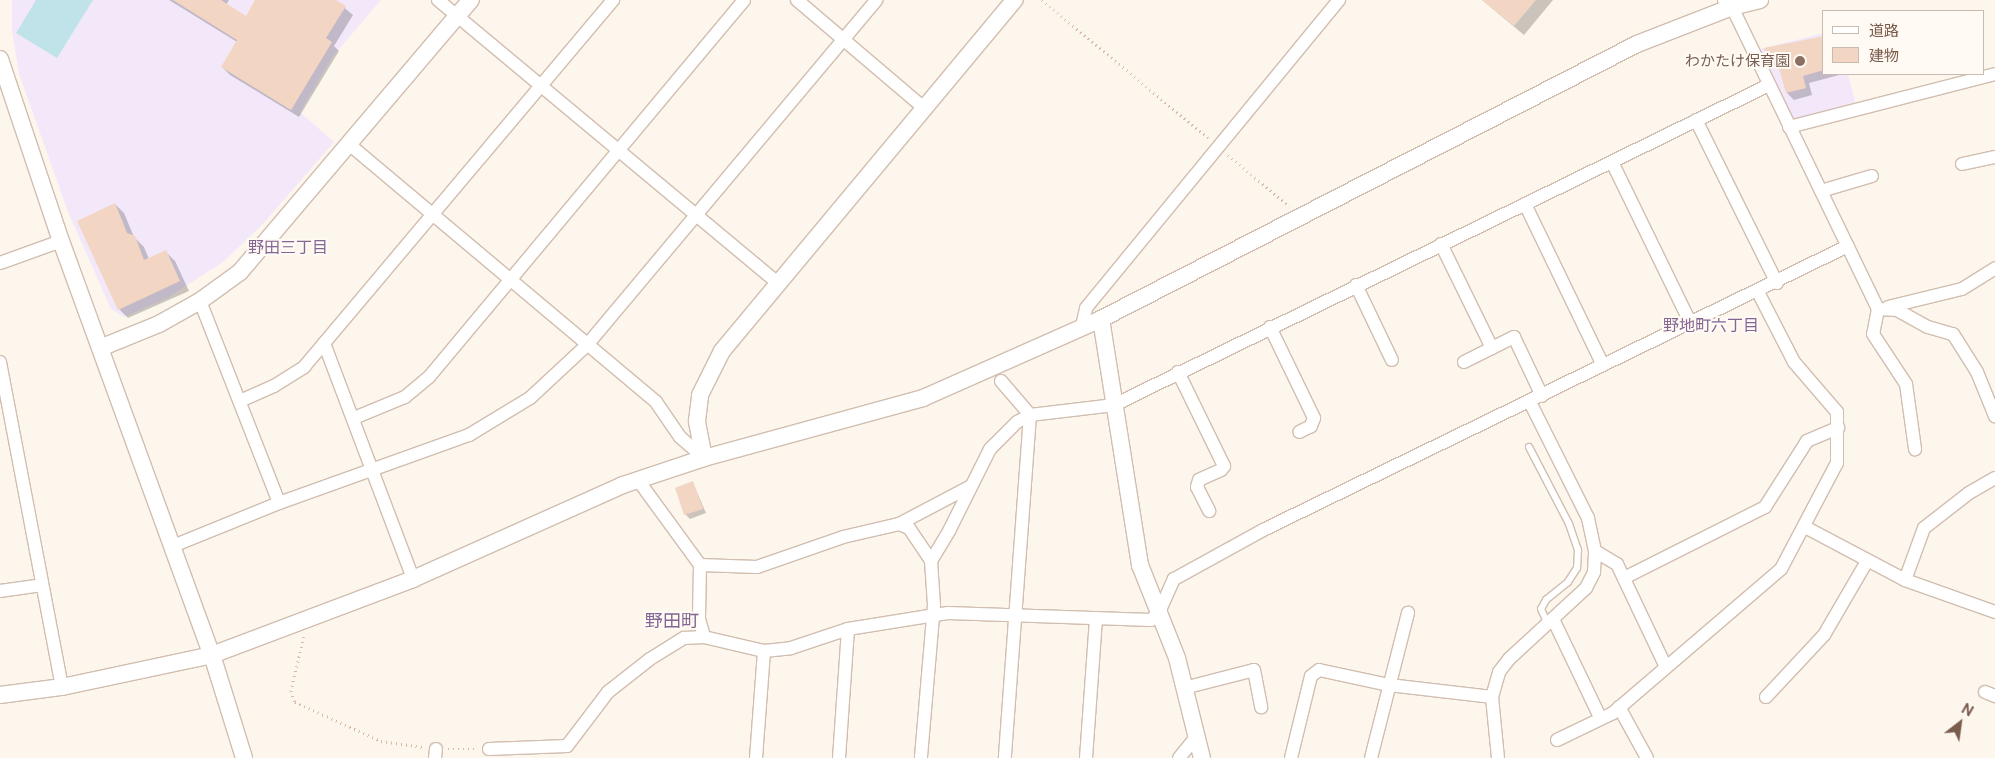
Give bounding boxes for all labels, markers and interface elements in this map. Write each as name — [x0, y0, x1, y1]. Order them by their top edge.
legend — [1822, 10, 1985, 75]
text: 道路 — [1869, 22, 1899, 39]
text: 建物 — [1869, 47, 1899, 64]
place label: わかたけ保育園 — [1685, 52, 1790, 70]
marker: わかたけ保育園 — [1794, 55, 1806, 67]
district label: 野田三丁目 — [248, 238, 328, 258]
district label: 野地町六丁目 — [1663, 316, 1759, 336]
district label: 野田町 — [645, 610, 699, 632]
north arrow — [1935, 698, 1985, 748]
text: N — [1959, 700, 1976, 720]

